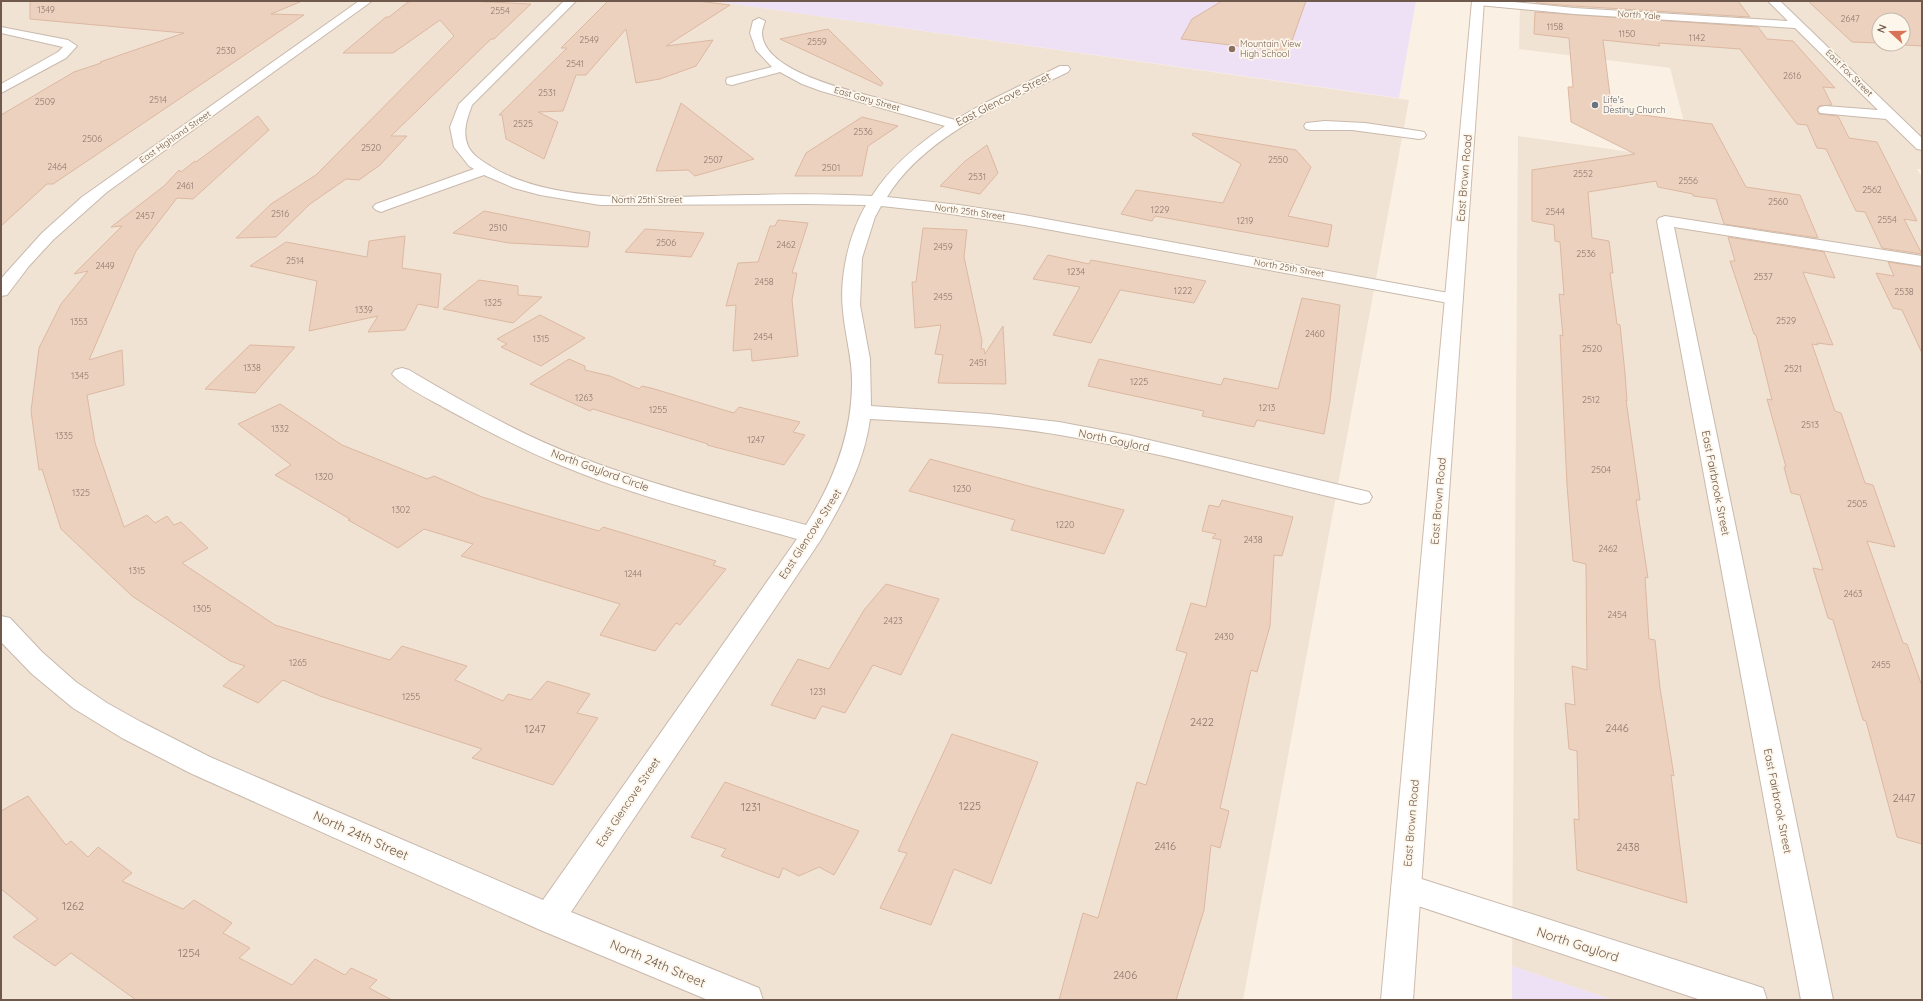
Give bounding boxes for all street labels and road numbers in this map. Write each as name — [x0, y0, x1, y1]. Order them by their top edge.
street label: North Yale — [1617, 8, 1661, 21]
street label: East Fox Street — [1824, 47, 1875, 98]
street label: East Glencove Street — [953, 69, 1053, 129]
street label: East Gary Street — [833, 84, 901, 113]
street label: East Highland Street — [137, 108, 213, 165]
street label: East Brown Road — [1453, 134, 1475, 222]
street label: North 25th Street — [611, 194, 683, 205]
street label: North 25th Street — [934, 201, 1006, 222]
street label: North 25th Street — [1253, 256, 1325, 279]
street label: North Gaylord — [1077, 426, 1151, 454]
street label: East Fairbrook Street — [1699, 429, 1733, 537]
street label: North Gaylord Circle — [549, 446, 651, 494]
street label: East Brown Road — [1427, 457, 1449, 545]
street label: East Glencove Street — [776, 486, 845, 582]
street label: East Fairbrook Street — [1761, 747, 1795, 855]
street label: East Glencove Street — [593, 754, 663, 849]
street label: East Brown Road — [1400, 779, 1422, 867]
street label: North 24th Street — [311, 807, 411, 863]
street label: North Gaylord — [1535, 923, 1621, 965]
street label: North 24th Street — [608, 936, 708, 990]

